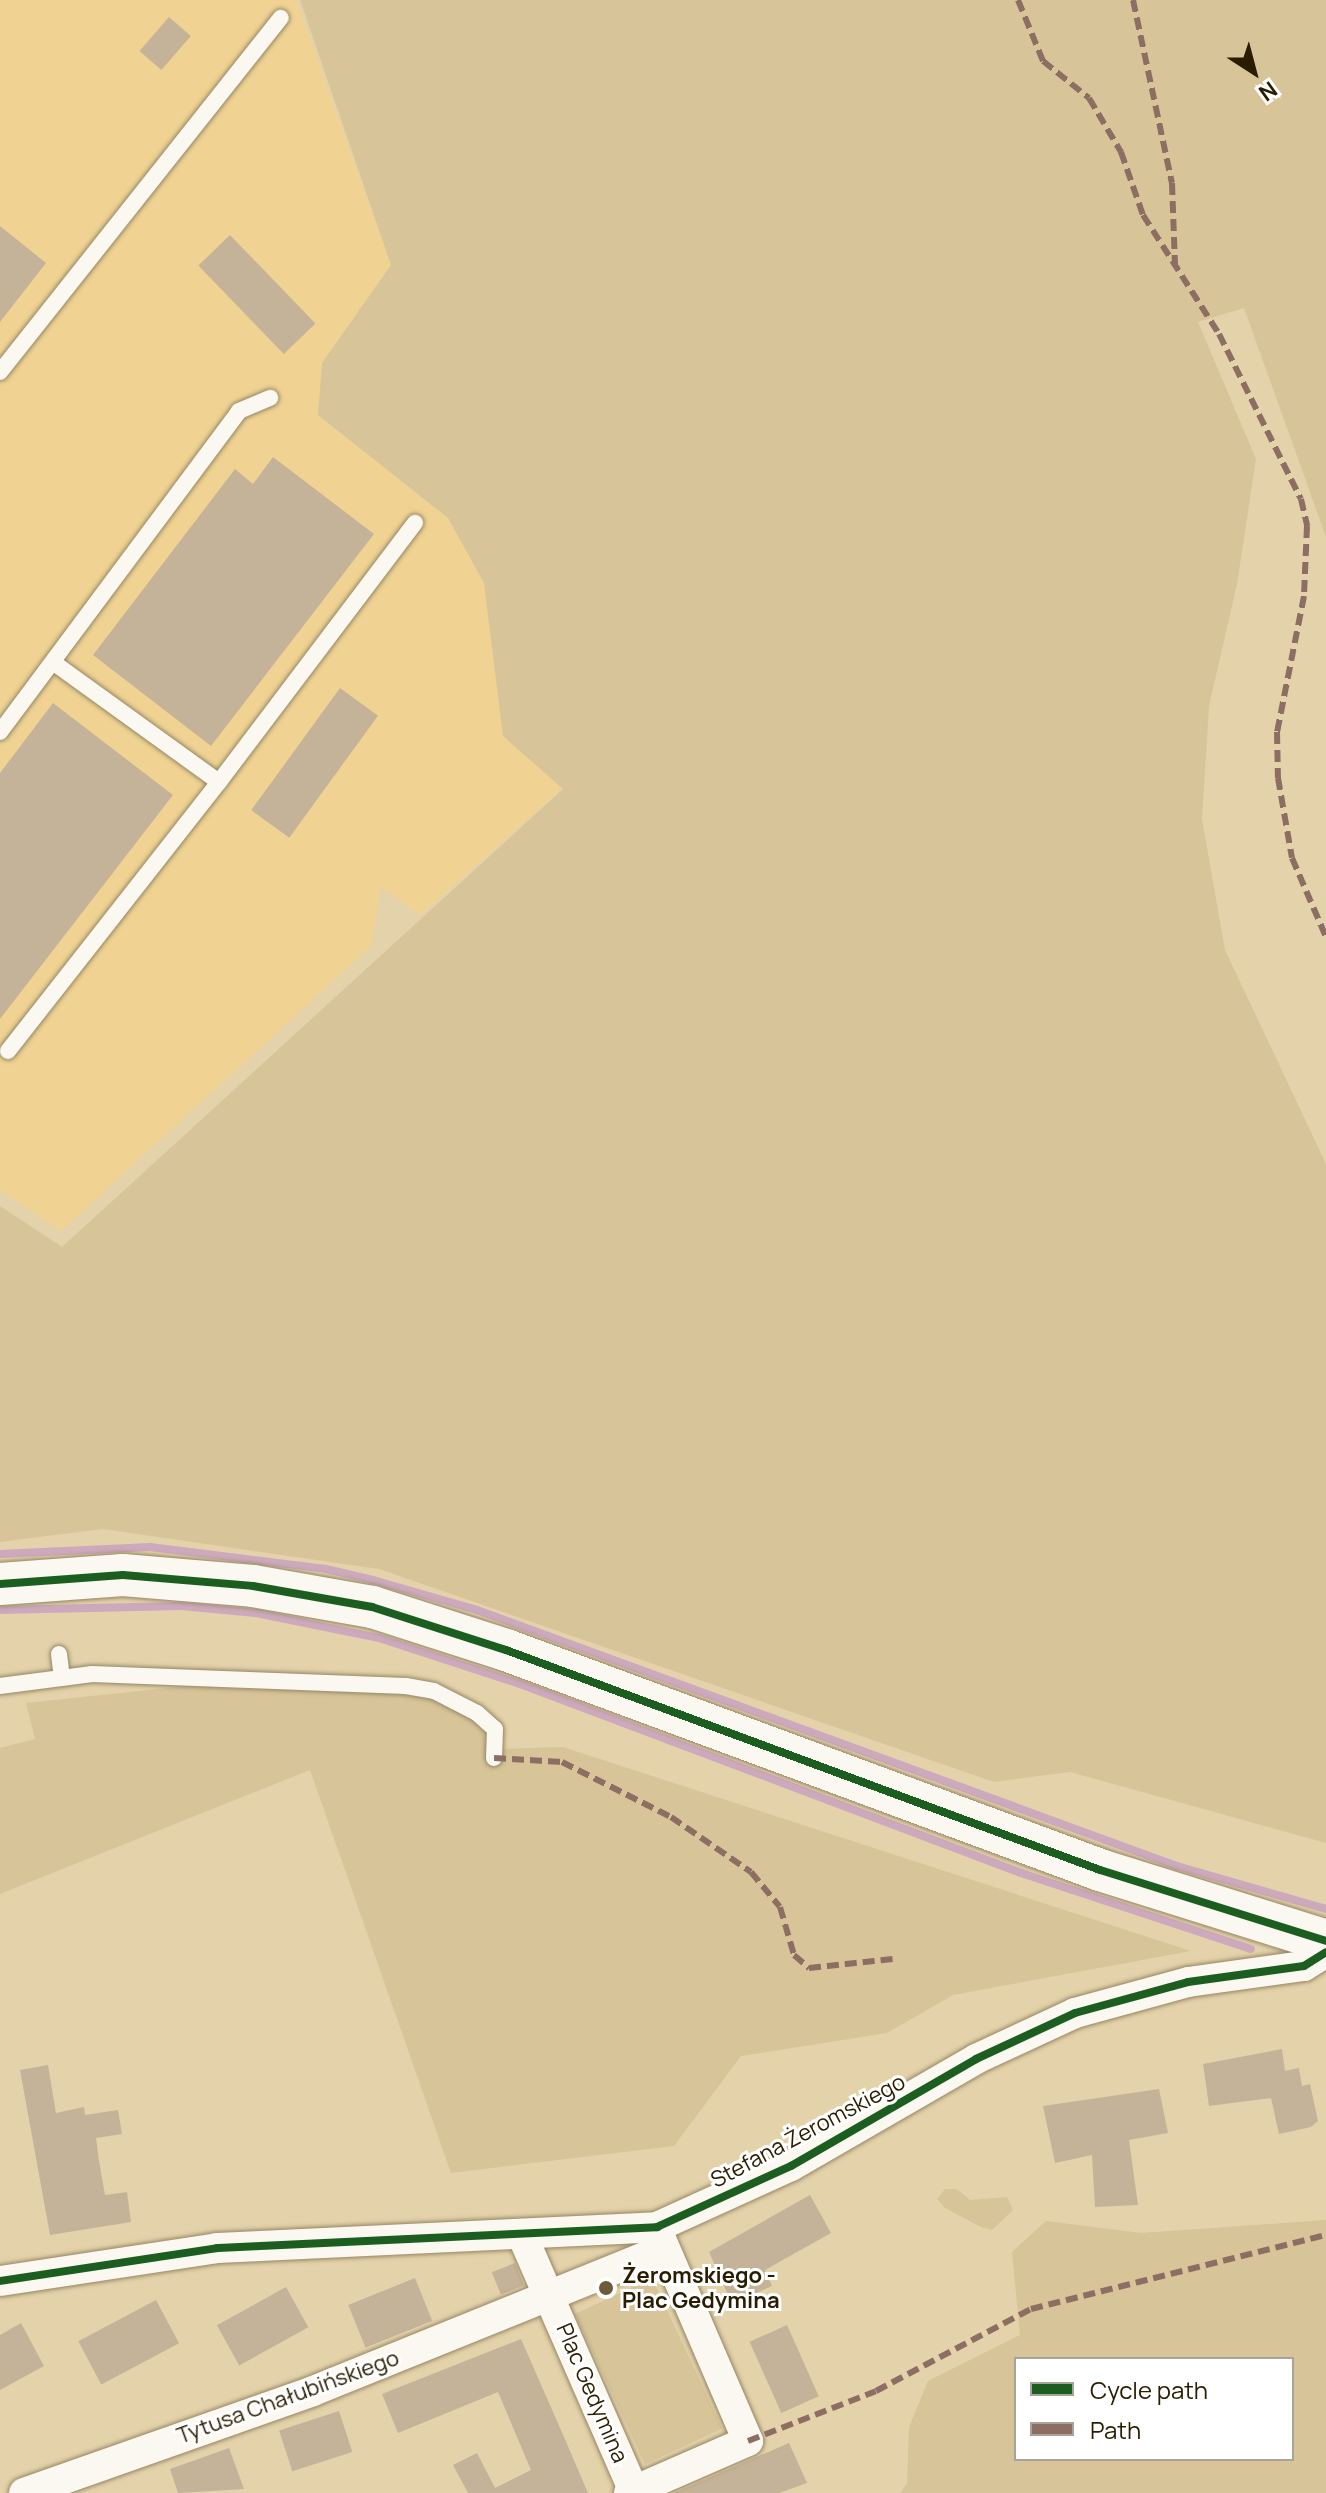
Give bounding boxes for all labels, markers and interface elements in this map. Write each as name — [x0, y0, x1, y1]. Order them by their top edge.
north arrow — [1214, 32, 1294, 112]
text: N — [1253, 75, 1283, 108]
street label: Stefana Żeromskiego — [706, 2069, 910, 2193]
place label: Żeromskiego - Plac Gedymina — [622, 2262, 780, 2314]
marker: Żeromskiego - Plac Gedymina — [597, 2279, 615, 2297]
street label: Plac Gedymina — [551, 2319, 633, 2467]
street label: Tytusa Chałubińskiego — [173, 2345, 403, 2449]
legend — [1014, 2357, 1294, 2461]
text: Cycle path — [1090, 2373, 1208, 2406]
text: Path — [1090, 2413, 1141, 2446]

